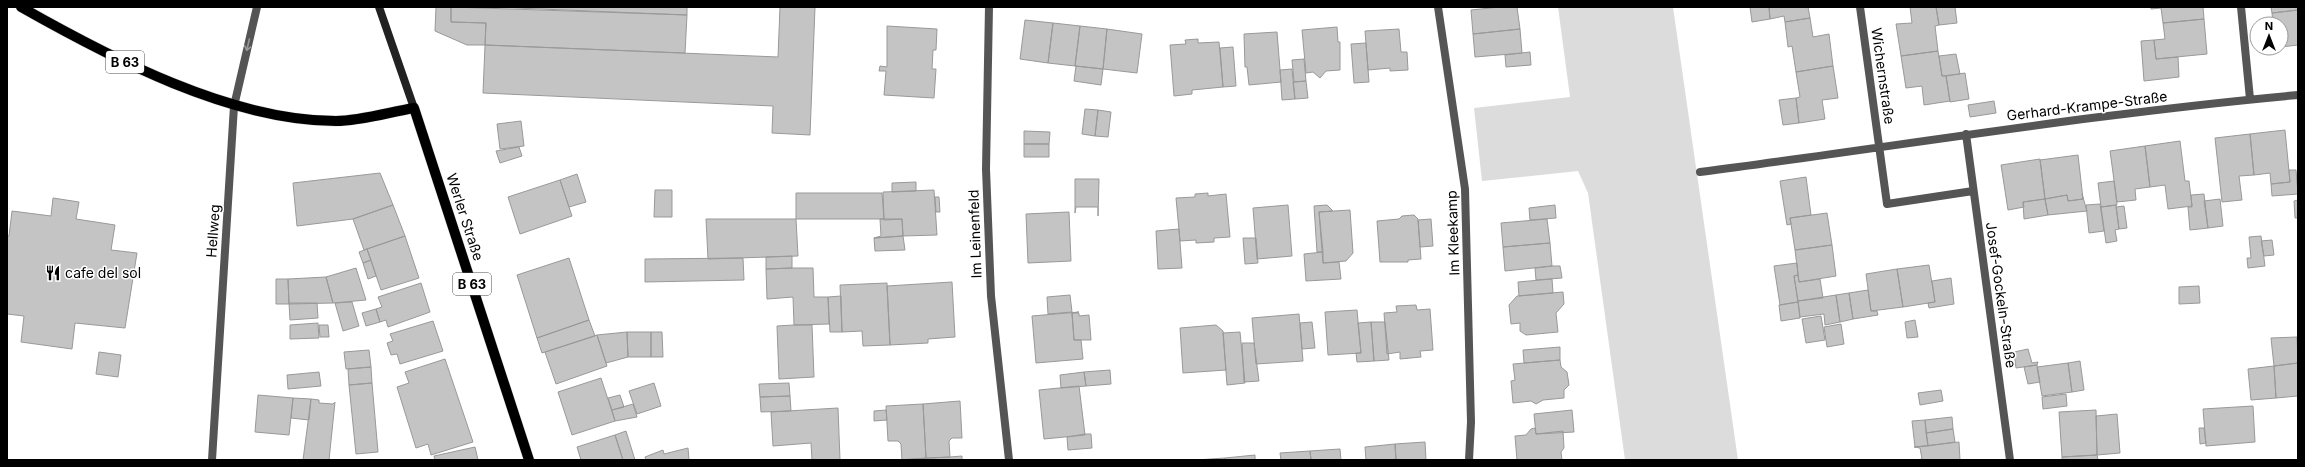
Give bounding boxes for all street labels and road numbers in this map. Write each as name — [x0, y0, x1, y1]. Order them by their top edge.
street label: Wichernstraße — [1868, 27, 1899, 125]
road number: B 63 — [106, 51, 144, 73]
street label: Gerhard-Krampe-Straße — [2006, 87, 2168, 124]
street label: Werler Straße — [443, 171, 488, 263]
street label: Im Leinenfeld — [964, 189, 985, 279]
street label: Im Kleekamp — [1443, 190, 1462, 276]
street label: Hellweg — [202, 204, 223, 258]
street label: Josef-Gockeln-Straße — [1983, 221, 2020, 369]
road number: B 63 — [453, 273, 491, 295]

